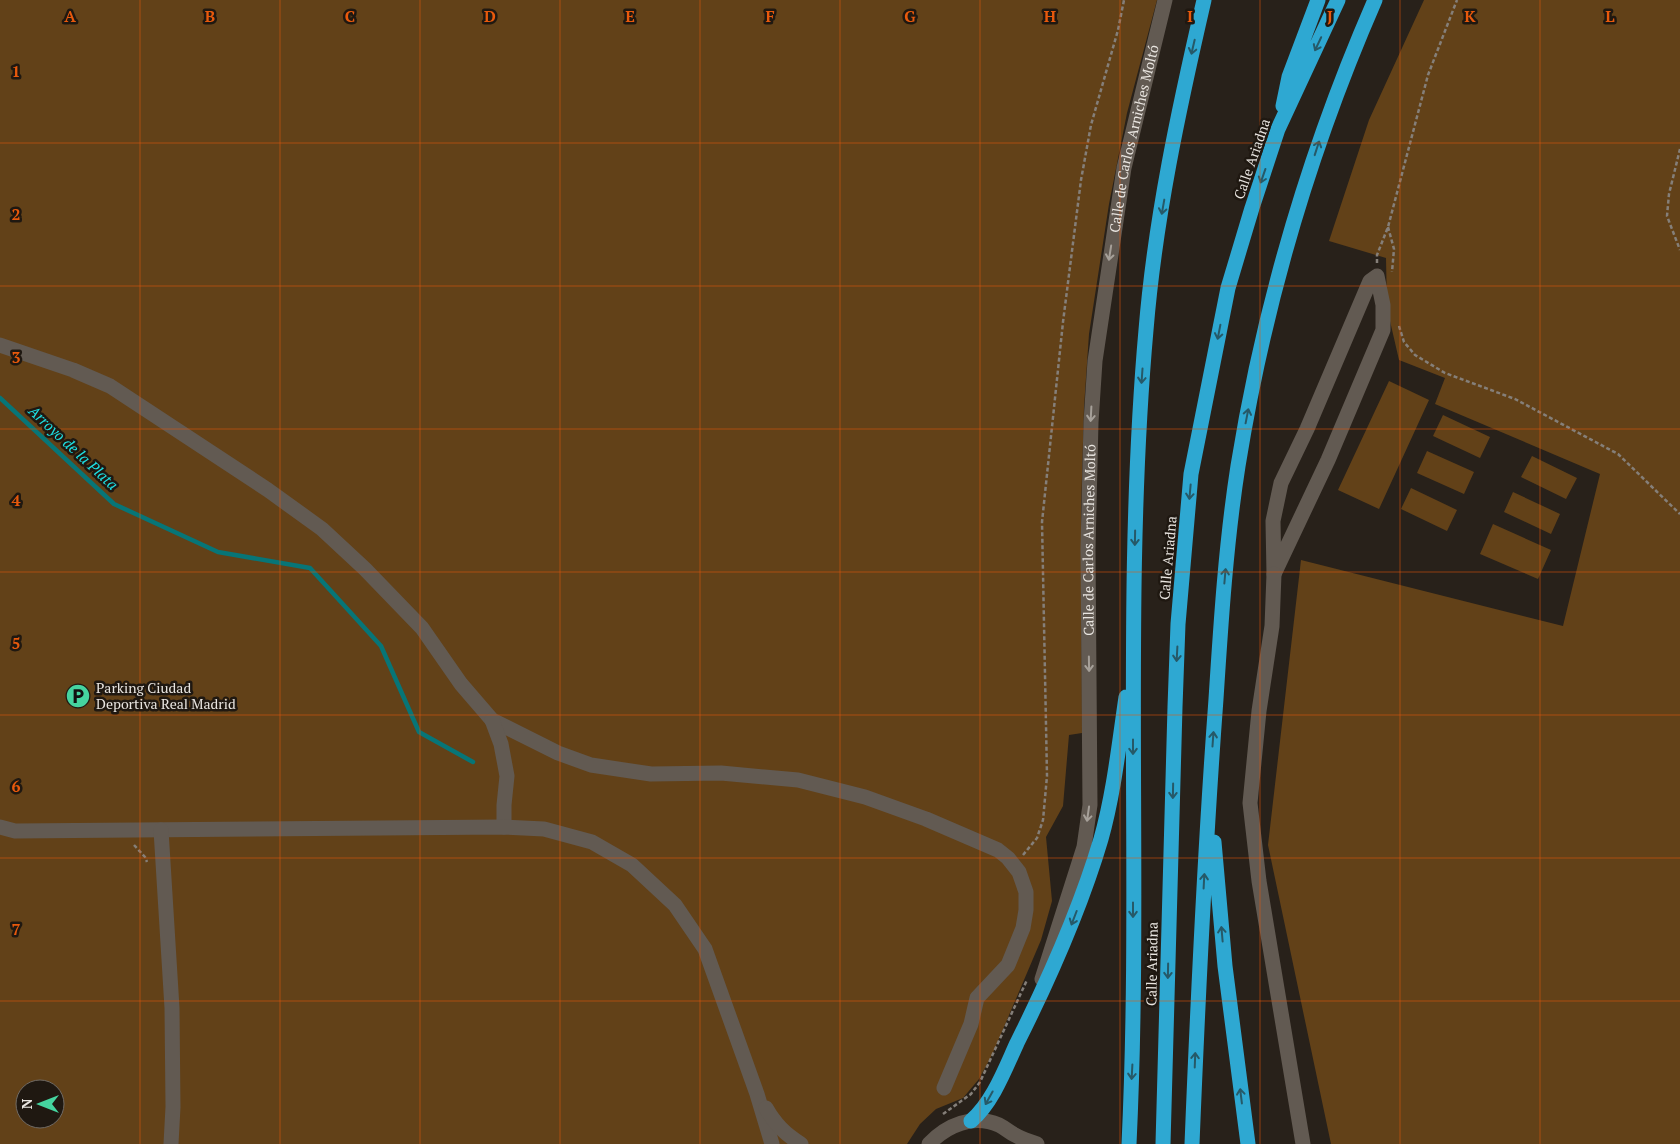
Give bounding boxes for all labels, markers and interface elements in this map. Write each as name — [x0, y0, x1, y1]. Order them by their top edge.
text: A — [64, 5, 76, 27]
text: B — [205, 5, 215, 27]
text: C — [345, 5, 355, 27]
text: D — [484, 5, 496, 27]
text: E — [625, 5, 635, 27]
text: F — [765, 5, 775, 27]
text: G — [904, 5, 916, 27]
text: H — [1044, 5, 1056, 27]
text: I — [1187, 5, 1193, 27]
text: J — [1327, 5, 1333, 27]
text: K — [1464, 5, 1476, 27]
text: L — [1605, 5, 1615, 27]
one-way arrow — [1313, 36, 1322, 51]
one-way arrow — [1188, 39, 1197, 55]
street label: Calle de Carlos Arniches Moltó — [1104, 42, 1163, 234]
text: 1 — [11, 60, 21, 82]
street label: Calle Ariadna — [1229, 116, 1274, 202]
one-way arrow — [1313, 140, 1322, 156]
one-way arrow — [1258, 167, 1267, 183]
one-way arrow — [1157, 199, 1167, 215]
text: 2 — [11, 203, 21, 225]
one-way arrow — [1105, 244, 1115, 260]
one-way arrow — [1214, 323, 1223, 339]
text: 3 — [11, 346, 21, 368]
one-way arrow — [1138, 368, 1147, 384]
water label: Arroyo de la Plata — [24, 400, 123, 494]
one-way arrow — [1087, 406, 1096, 422]
one-way arrow — [1243, 408, 1253, 424]
street label: Calle de Carlos Arniches Moltó — [1078, 444, 1099, 636]
one-way arrow — [1185, 483, 1194, 499]
text: 4 — [11, 489, 21, 511]
street label: Calle Ariadna — [1154, 515, 1181, 601]
one-way arrow — [1131, 530, 1140, 546]
one-way arrow — [1220, 569, 1230, 585]
text: 5 — [11, 632, 21, 654]
one-way arrow — [1172, 645, 1182, 661]
one-way arrow — [1084, 656, 1094, 672]
place label: Parking Ciudad Deportiva Real Madrid — [96, 678, 236, 713]
parking icon: Parking Ciudad Deportiva Real Madrid — [65, 683, 91, 709]
one-way arrow — [1208, 731, 1217, 747]
one-way arrow — [1128, 738, 1138, 755]
text: 6 — [11, 775, 21, 797]
one-way arrow — [1168, 782, 1178, 798]
one-way arrow — [1083, 806, 1093, 822]
one-way arrow — [1200, 873, 1209, 889]
one-way arrow — [1128, 901, 1138, 917]
one-way arrow — [1069, 909, 1078, 925]
text: 7 — [11, 918, 21, 940]
street label: Calle Ariadna — [1141, 922, 1162, 1006]
one-way arrow — [1217, 927, 1227, 943]
one-way arrow — [1164, 962, 1173, 978]
one-way arrow — [1191, 1053, 1200, 1069]
one-way arrow — [1128, 1064, 1137, 1080]
north arrow — [15, 1079, 65, 1129]
one-way arrow — [1235, 1088, 1245, 1104]
one-way arrow — [984, 1090, 994, 1105]
text: N — [17, 1098, 36, 1109]

